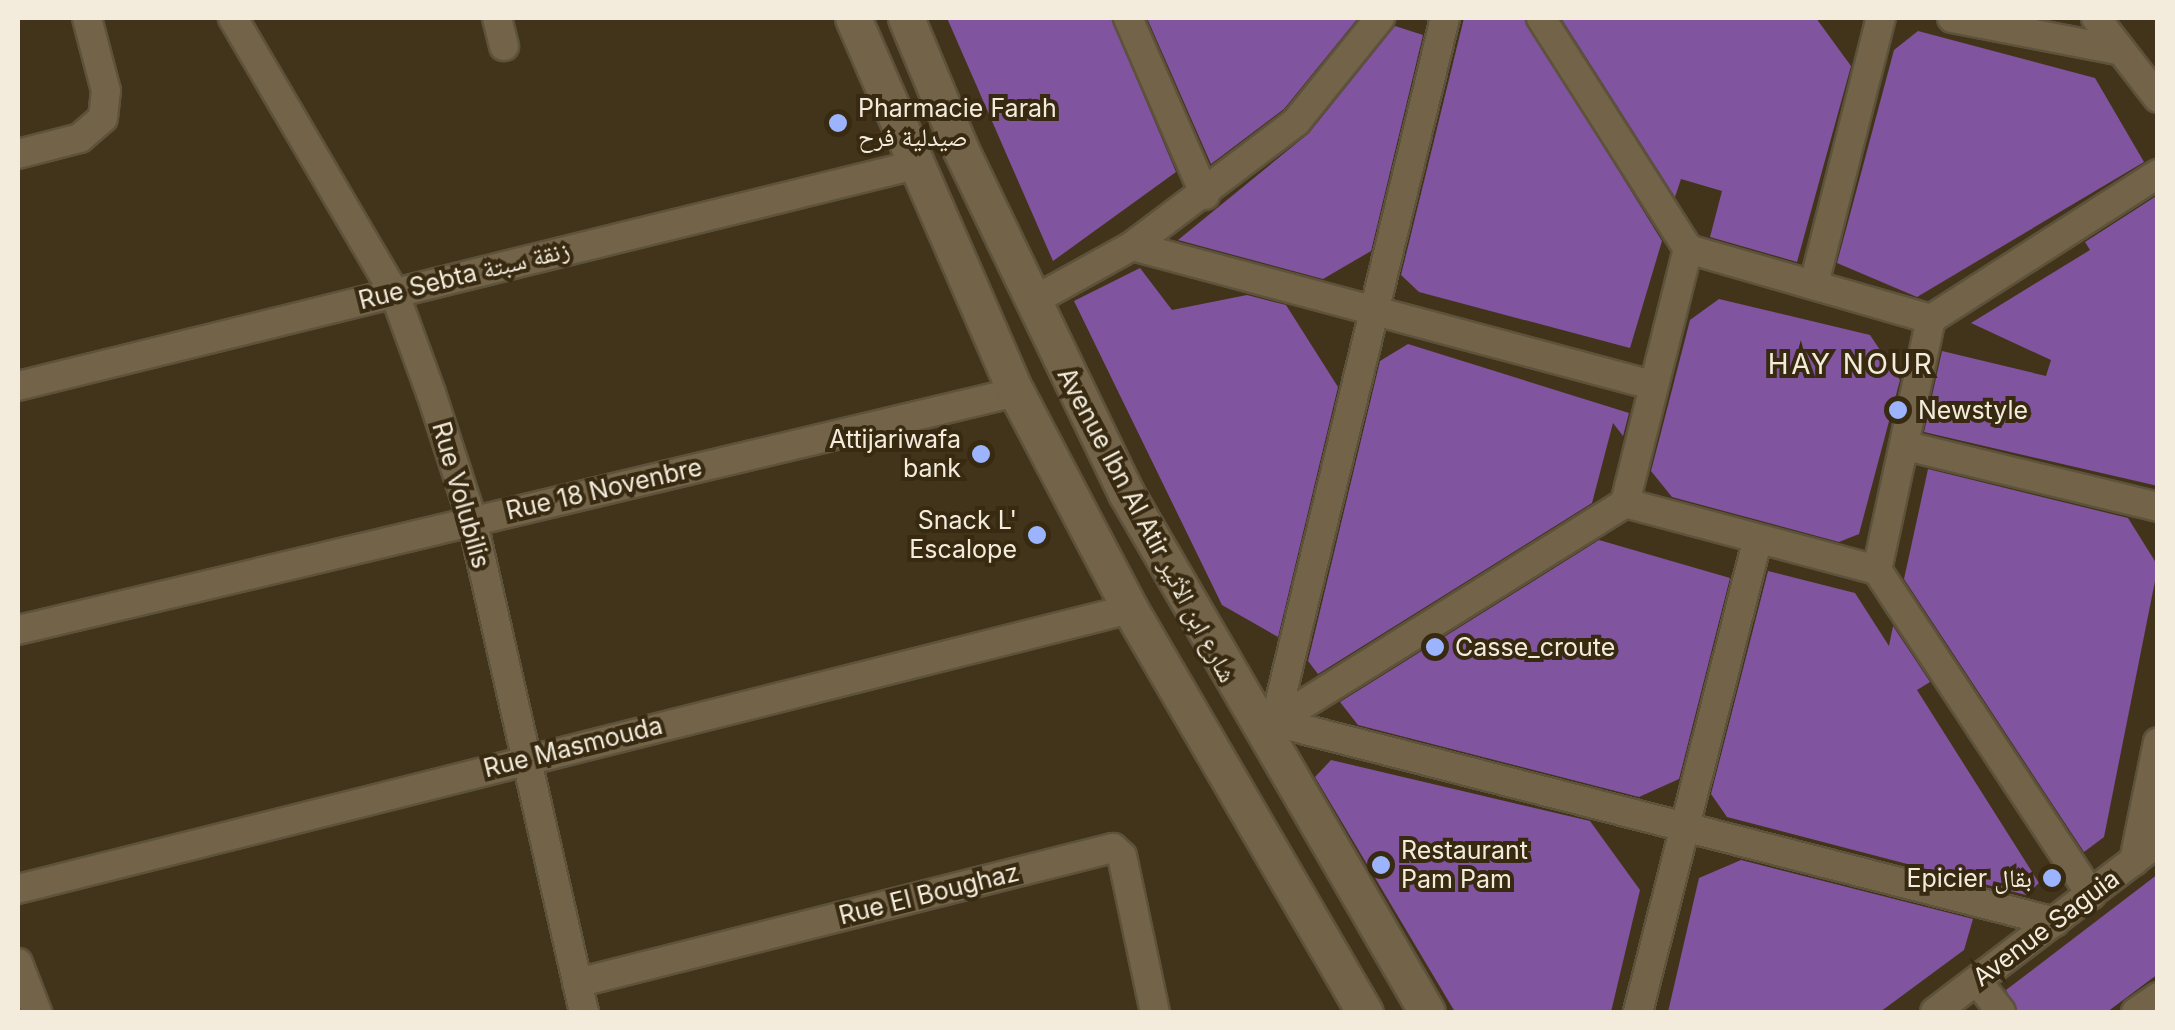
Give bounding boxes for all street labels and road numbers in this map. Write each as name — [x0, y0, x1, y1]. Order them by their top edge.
street label: Rue Sebta زنقة سبتة — [355, 234, 573, 316]
street label: Avenue Ibn Al Atir شارع ابن الأثير — [1051, 363, 1243, 687]
street label: Rue Volubilis — [426, 418, 496, 572]
street label: Rue 18 Novenbre — [503, 452, 705, 526]
street label: Rue Masmouda — [480, 710, 666, 784]
street label: Rue El Boughaz — [836, 857, 1022, 931]
street label: Avenue Saguia — [1967, 863, 2125, 993]

